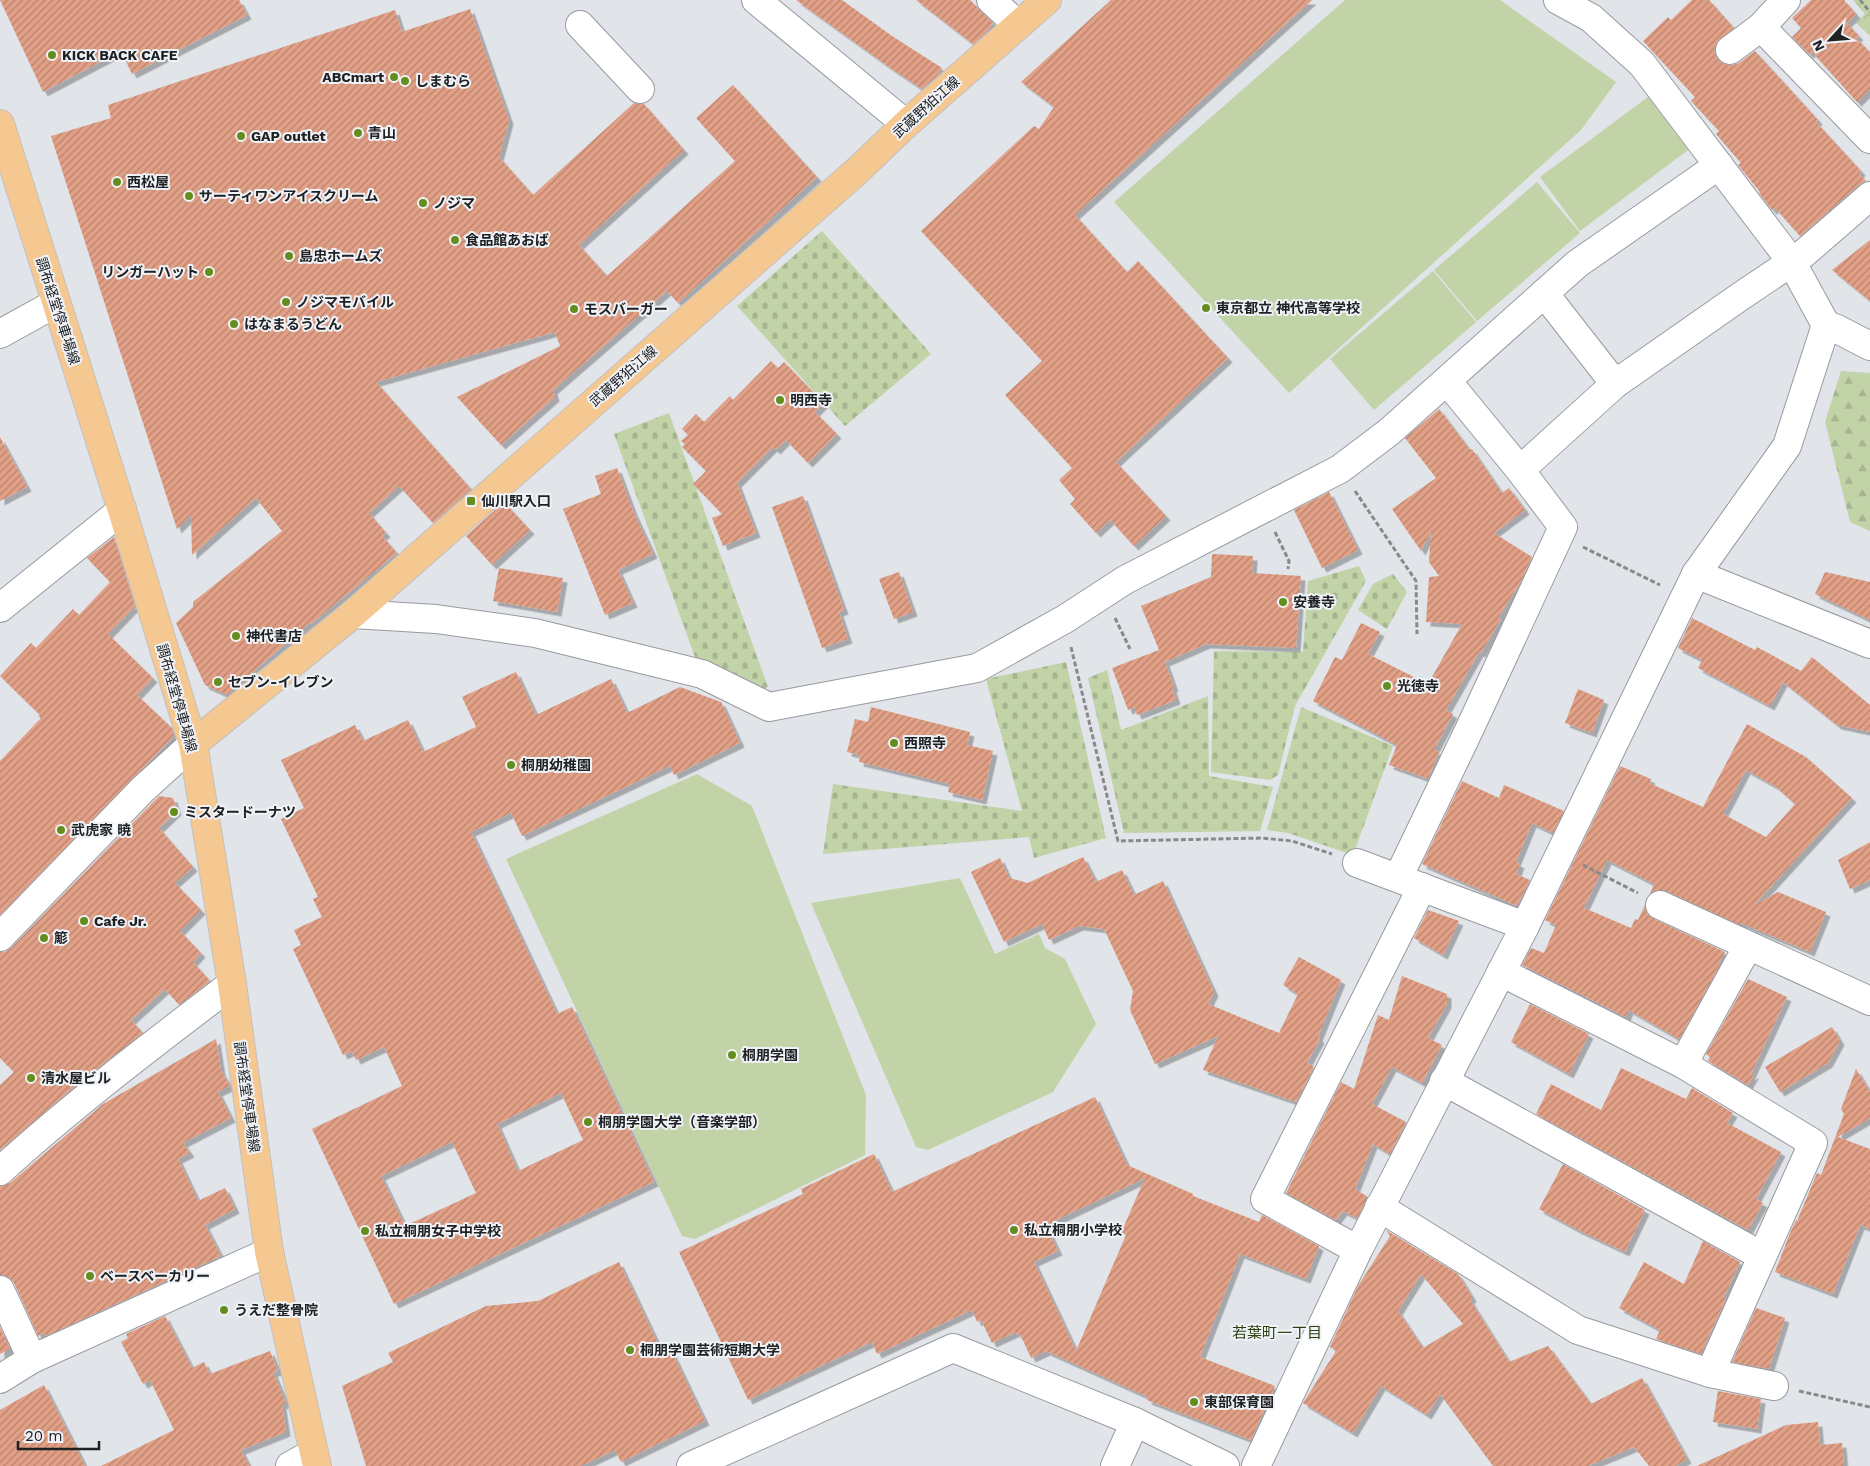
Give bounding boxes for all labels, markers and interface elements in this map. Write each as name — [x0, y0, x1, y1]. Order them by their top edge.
north arrow — [1805, 15, 1855, 65]
text: N — [1809, 38, 1828, 54]
place label: KICK BACK CAFE — [62, 47, 178, 63]
marker: KICK BACK CAFE — [46, 49, 58, 61]
place label: ABCmart — [322, 69, 384, 85]
marker: ABCmart — [388, 71, 400, 83]
place label: しまむら — [415, 73, 471, 89]
street label: 武蔵野狛江線 — [889, 73, 963, 141]
marker: しまむら — [399, 75, 411, 87]
place label: 青山 — [368, 125, 396, 141]
marker: 青山 — [352, 127, 364, 139]
place label: GAP outlet — [251, 128, 326, 144]
marker: GAP outlet — [235, 130, 247, 142]
place label: 西松屋 — [127, 174, 169, 190]
marker: 西松屋 — [111, 176, 123, 188]
place label: サーティワンアイスクリーム — [199, 188, 379, 204]
marker: サーティワンアイスクリーム — [183, 190, 195, 202]
place label: ノジマ — [433, 195, 475, 211]
marker: ノジマ — [417, 197, 429, 209]
place label: 食品館あおば — [465, 232, 549, 248]
marker: 食品館あおば — [449, 234, 461, 246]
place label: 島忠ホームズ — [299, 248, 383, 264]
marker: 島忠ホームズ — [283, 250, 295, 262]
street label: 調布経堂停車場線 — [33, 255, 83, 367]
place label: リンガーハット — [101, 264, 199, 280]
marker: リンガーハット — [203, 266, 215, 278]
place label: ノジマモバイル — [296, 294, 394, 310]
marker: ノジマモバイル — [280, 296, 292, 308]
place label: 東京都立 神代高等学校 — [1216, 300, 1360, 316]
place label: モスバーガー — [584, 301, 668, 317]
marker: 東京都立 神代高等学校 — [1200, 302, 1212, 314]
marker: モスバーガー — [568, 303, 580, 315]
place label: はなまるうどん — [244, 316, 342, 332]
marker: はなまるうどん — [228, 318, 240, 330]
street label: 武蔵野狛江線 — [586, 342, 660, 410]
place label: 明西寺 — [790, 392, 832, 408]
marker: 明西寺 — [774, 394, 786, 406]
place label: 仙川駅入口 — [481, 493, 551, 509]
marker: 仙川駅入口 — [465, 495, 477, 507]
place label: 安養寺 — [1293, 594, 1335, 610]
marker: 安養寺 — [1277, 596, 1289, 608]
place label: 神代書店 — [246, 628, 302, 644]
marker: 神代書店 — [230, 630, 242, 642]
street label: 調布経堂停車場線 — [154, 642, 200, 754]
place label: セブン-イレブン — [228, 674, 333, 690]
marker: セブン-イレブン — [212, 676, 224, 688]
place label: 光徳寺 — [1397, 678, 1439, 694]
marker: 光徳寺 — [1381, 680, 1393, 692]
place label: 西照寺 — [904, 735, 946, 751]
marker: 西照寺 — [888, 737, 900, 749]
place label: 桐朋幼稚園 — [521, 757, 591, 773]
marker: 桐朋幼稚園 — [505, 759, 517, 771]
place label: ミスタードーナツ — [184, 804, 296, 820]
marker: ミスタードーナツ — [168, 806, 180, 818]
place label: 武虎家 暁 — [71, 822, 131, 838]
marker: 武虎家 暁 — [55, 824, 67, 836]
place label: Cafe Jr. — [94, 913, 147, 929]
marker: Cafe Jr. — [78, 915, 90, 927]
place label: 簓 — [54, 930, 68, 946]
marker: 簓 — [38, 932, 50, 944]
street label: 調布経堂停車場線 — [231, 1040, 263, 1154]
place label: 桐朋学園 — [742, 1047, 798, 1063]
marker: 桐朋学園 — [726, 1049, 738, 1061]
place label: 清水屋ビル — [41, 1070, 111, 1086]
marker: 清水屋ビル — [25, 1072, 37, 1084]
place label: 桐朋学園大学（音楽学部） — [598, 1114, 766, 1130]
marker: 桐朋学園大学（音楽学部） — [582, 1116, 594, 1128]
place label: 私立桐朋小学校 — [1024, 1222, 1122, 1238]
place label: 私立桐朋女子中学校 — [375, 1223, 501, 1239]
marker: 私立桐朋小学校 — [1008, 1224, 1020, 1236]
marker: 私立桐朋女子中学校 — [359, 1225, 371, 1237]
place label: ベースベーカリー — [100, 1268, 210, 1284]
marker: ベースベーカリー — [84, 1270, 96, 1282]
place label: うえだ整骨院 — [234, 1302, 318, 1318]
marker: うえだ整骨院 — [218, 1304, 230, 1316]
district label: 若葉町一丁目 — [1232, 1324, 1322, 1342]
place label: 桐朋学園芸術短期大学 — [640, 1342, 780, 1358]
marker: 桐朋学園芸術短期大学 — [624, 1344, 636, 1356]
place label: 東部保育園 — [1204, 1394, 1274, 1410]
marker: 東部保育園 — [1188, 1396, 1200, 1408]
scale bar — [18, 1418, 99, 1450]
text: 20 m — [25, 1427, 63, 1445]

